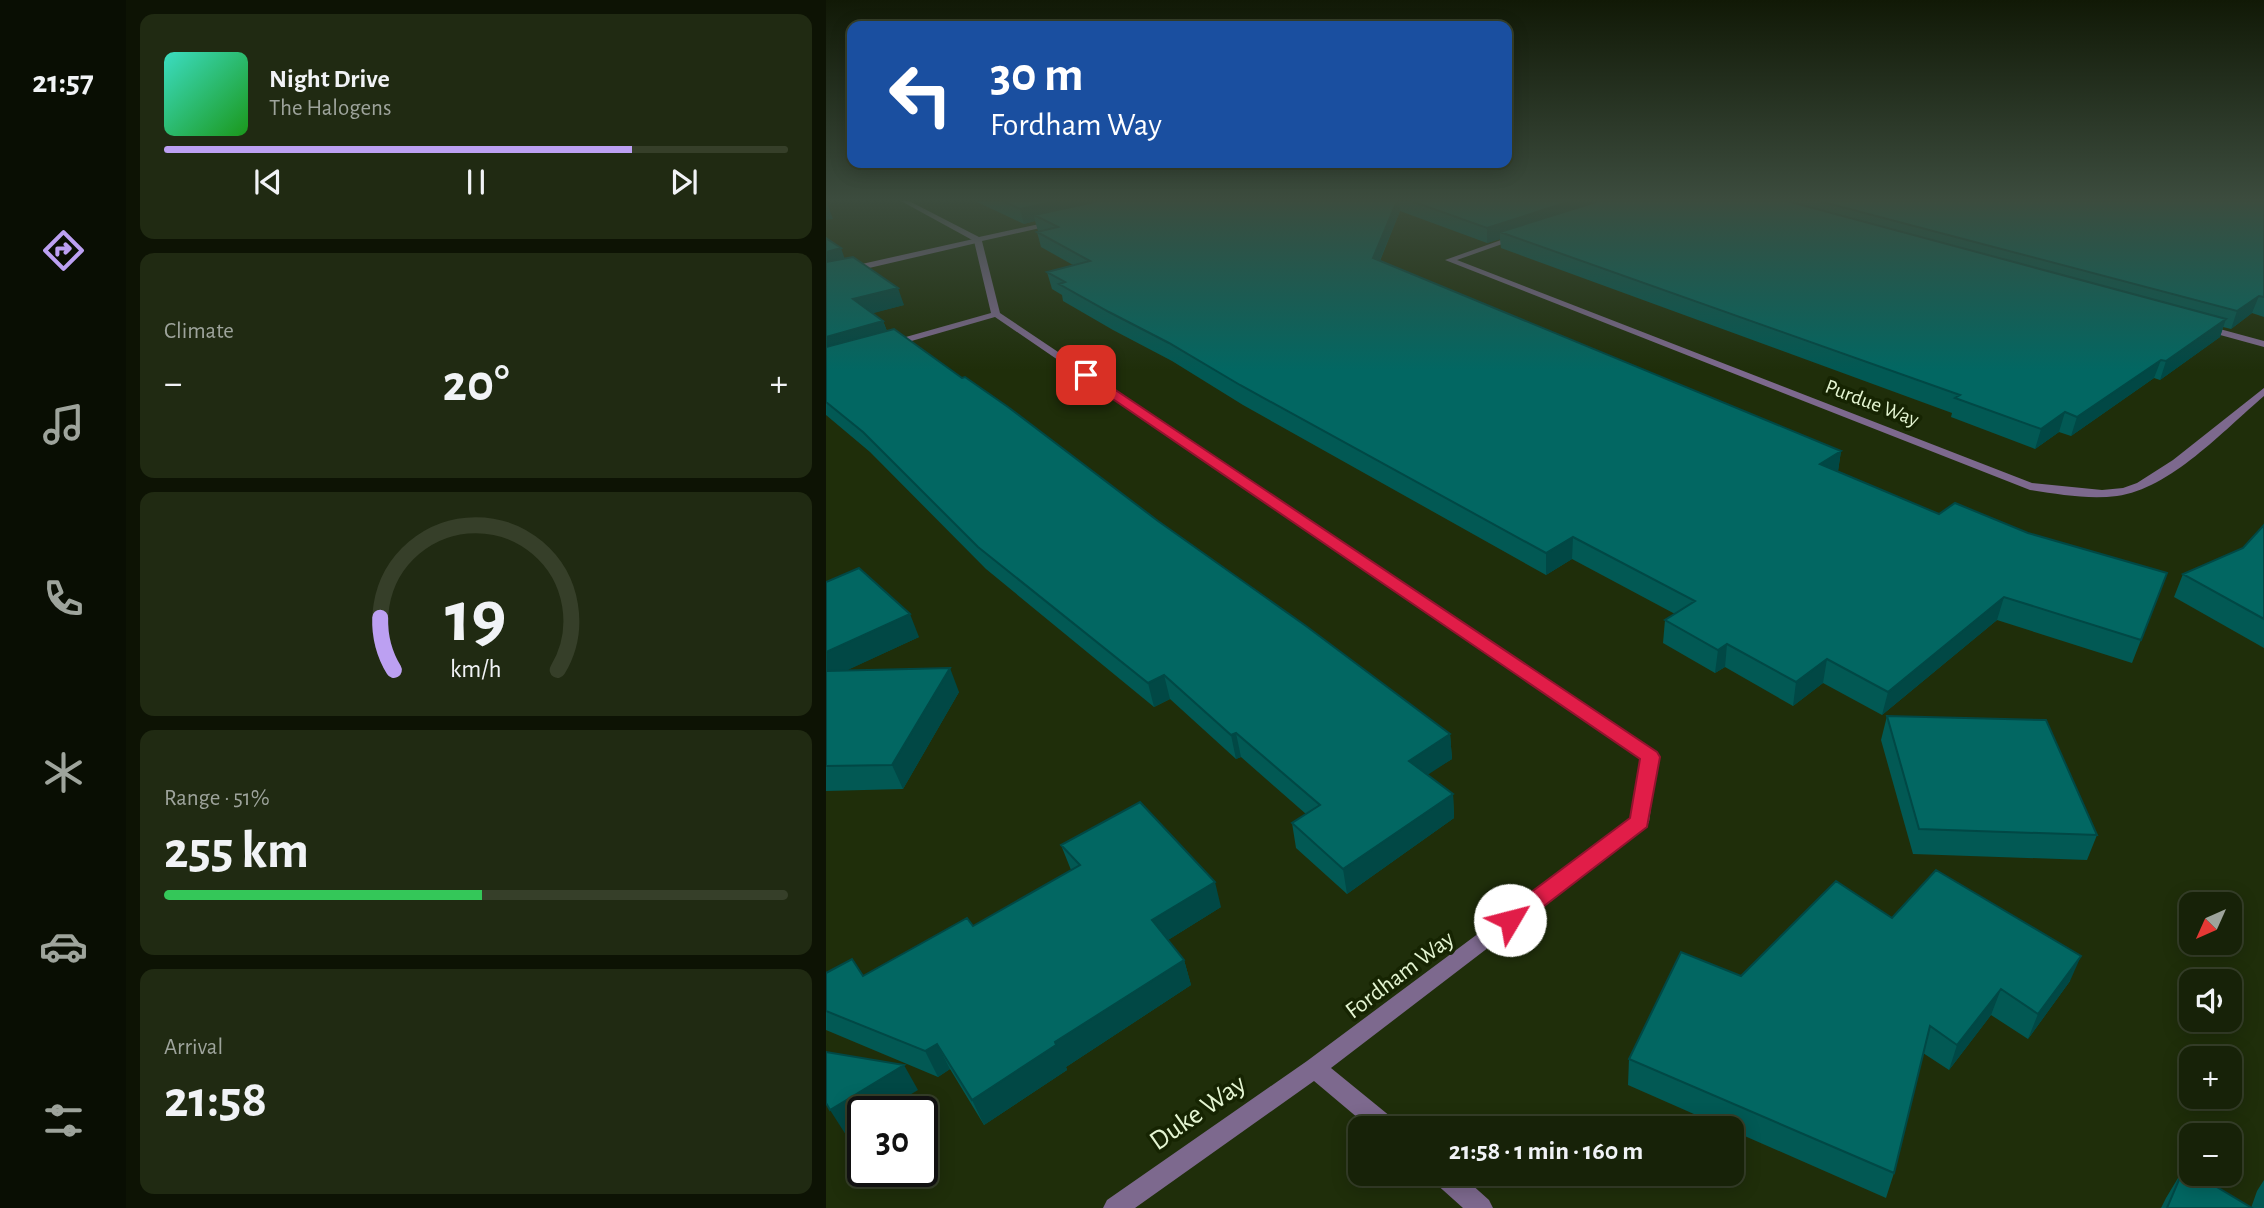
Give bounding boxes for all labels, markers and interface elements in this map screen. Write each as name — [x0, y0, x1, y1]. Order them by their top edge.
icon: left — [875, 49, 966, 140]
text: 30 m — [990, 51, 1084, 100]
text: 21:57 — [32, 66, 94, 98]
text: Night Drive — [269, 66, 390, 92]
text: The Halogens — [269, 97, 391, 120]
text: Fordham Way — [990, 109, 1162, 141]
icon: previous — [249, 163, 287, 201]
icon: pause — [457, 163, 495, 201]
icon: next — [665, 163, 703, 201]
icon: directions — [39, 226, 88, 275]
text: Climate — [164, 320, 234, 343]
pin — [1056, 345, 1116, 405]
icon: arrive — [1067, 356, 1105, 394]
text: 20° — [443, 358, 509, 410]
text: − — [164, 365, 182, 403]
text: + — [770, 365, 788, 403]
street label: Purdue Way — [1822, 376, 1922, 430]
icon: music — [39, 400, 88, 449]
icon: phone — [39, 574, 88, 623]
text: 19 — [445, 582, 507, 655]
text: km/h — [450, 657, 502, 682]
icon: climate — [39, 748, 88, 797]
text: Range · 51% — [164, 787, 270, 810]
text: 255 km — [164, 825, 309, 877]
position arrow — [1473, 883, 1547, 957]
north arrow — [2179, 892, 2242, 956]
map controls — [2179, 892, 2242, 1186]
icon: car — [39, 922, 88, 971]
street label: Fordham Way — [1341, 927, 1459, 1023]
button: sound — [2179, 969, 2242, 1032]
text: Arrival — [164, 1036, 223, 1059]
button: + — [2179, 1046, 2242, 1109]
street label: Duke Way — [1145, 1070, 1251, 1156]
text: 21:58 — [164, 1074, 267, 1126]
icon: filters — [39, 1096, 88, 1145]
speed limit sign: 30 — [847, 1096, 938, 1187]
button: − — [2179, 1123, 2242, 1186]
text: 21:58 · 1 min · 160 m — [1449, 1138, 1643, 1164]

